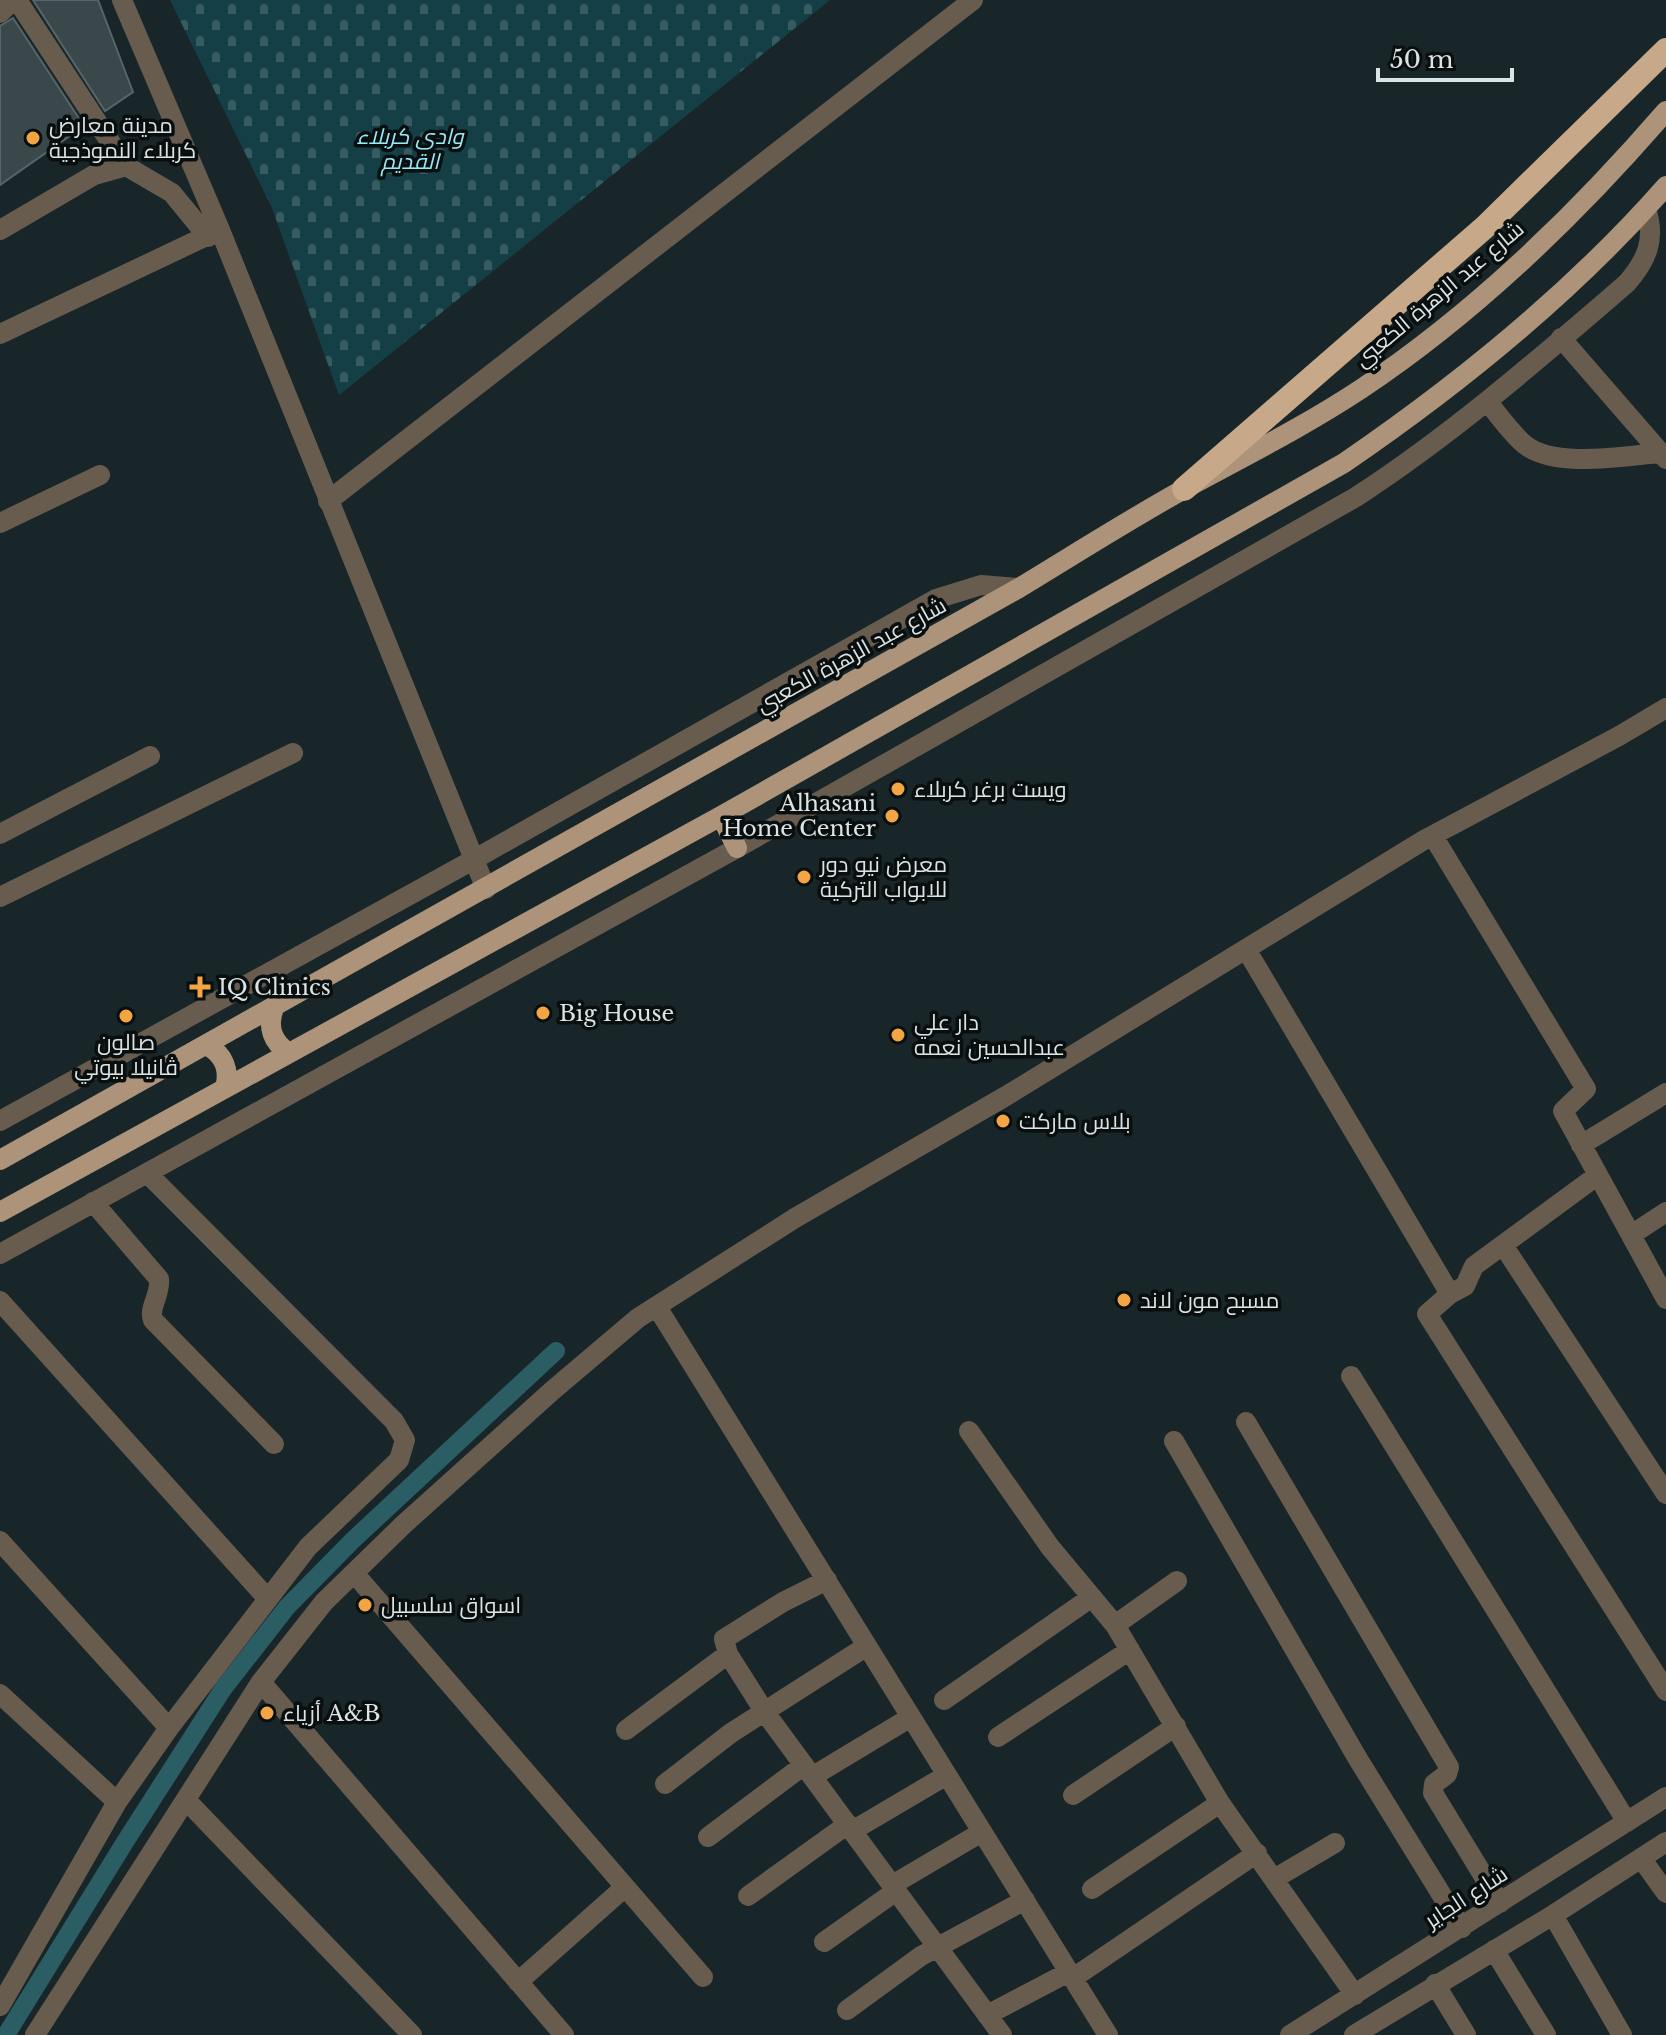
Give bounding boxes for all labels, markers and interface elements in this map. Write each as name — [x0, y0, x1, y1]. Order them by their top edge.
scale bar — [1378, 32, 1512, 82]
text: 50 m — [1390, 45, 1454, 74]
place label: مدينة معارض كربلاء النموذجية — [49, 112, 196, 164]
park label: وادي كربلاء القديم — [356, 123, 466, 177]
marker: مدينة معارض كربلاء النموذجية — [24, 129, 42, 147]
street label: شارع عبد الزهرة الكعبي — [1349, 215, 1531, 375]
street label: شارع عبد الزهرة الكعبي — [751, 592, 952, 721]
place label: ويست برغر كربلاء — [914, 776, 1066, 803]
marker: ويست برغر كربلاء — [889, 780, 907, 798]
place label: Alhasani Home Center — [723, 790, 877, 842]
marker: Alhasani Home Center — [883, 807, 901, 825]
place label: معرض نيو دور للابواب التركية — [818, 851, 947, 903]
marker: معرض نيو دور للابواب التركية — [795, 868, 813, 886]
place label: IQ Clinics — [218, 974, 331, 1001]
marker: IQ Clinics — [189, 976, 211, 998]
place label: Big House — [559, 1000, 674, 1027]
marker: Big House — [534, 1004, 552, 1022]
marker: صالون ڤانيلا بيوتي — [117, 1007, 135, 1025]
place label: دار علي عبدالحسين نعمه — [914, 1009, 1065, 1061]
marker: دار علي عبدالحسين نعمه — [889, 1026, 907, 1044]
place label: صالون ڤانيلا بيوتي — [74, 1029, 178, 1084]
place label: بلاس ماركت — [1019, 1108, 1131, 1135]
marker: بلاس ماركت — [994, 1112, 1012, 1130]
place label: مسبح مون لاند — [1140, 1287, 1279, 1315]
marker: مسبح مون لاند — [1115, 1291, 1133, 1309]
place label: اسواق سلسبيل — [381, 1592, 521, 1619]
marker: اسواق سلسبيل — [356, 1596, 374, 1614]
place label: أزياء A&B — [283, 1700, 380, 1727]
marker: أزياء A&B — [258, 1704, 276, 1722]
street label: شارع الجاير — [1418, 1860, 1513, 1936]

